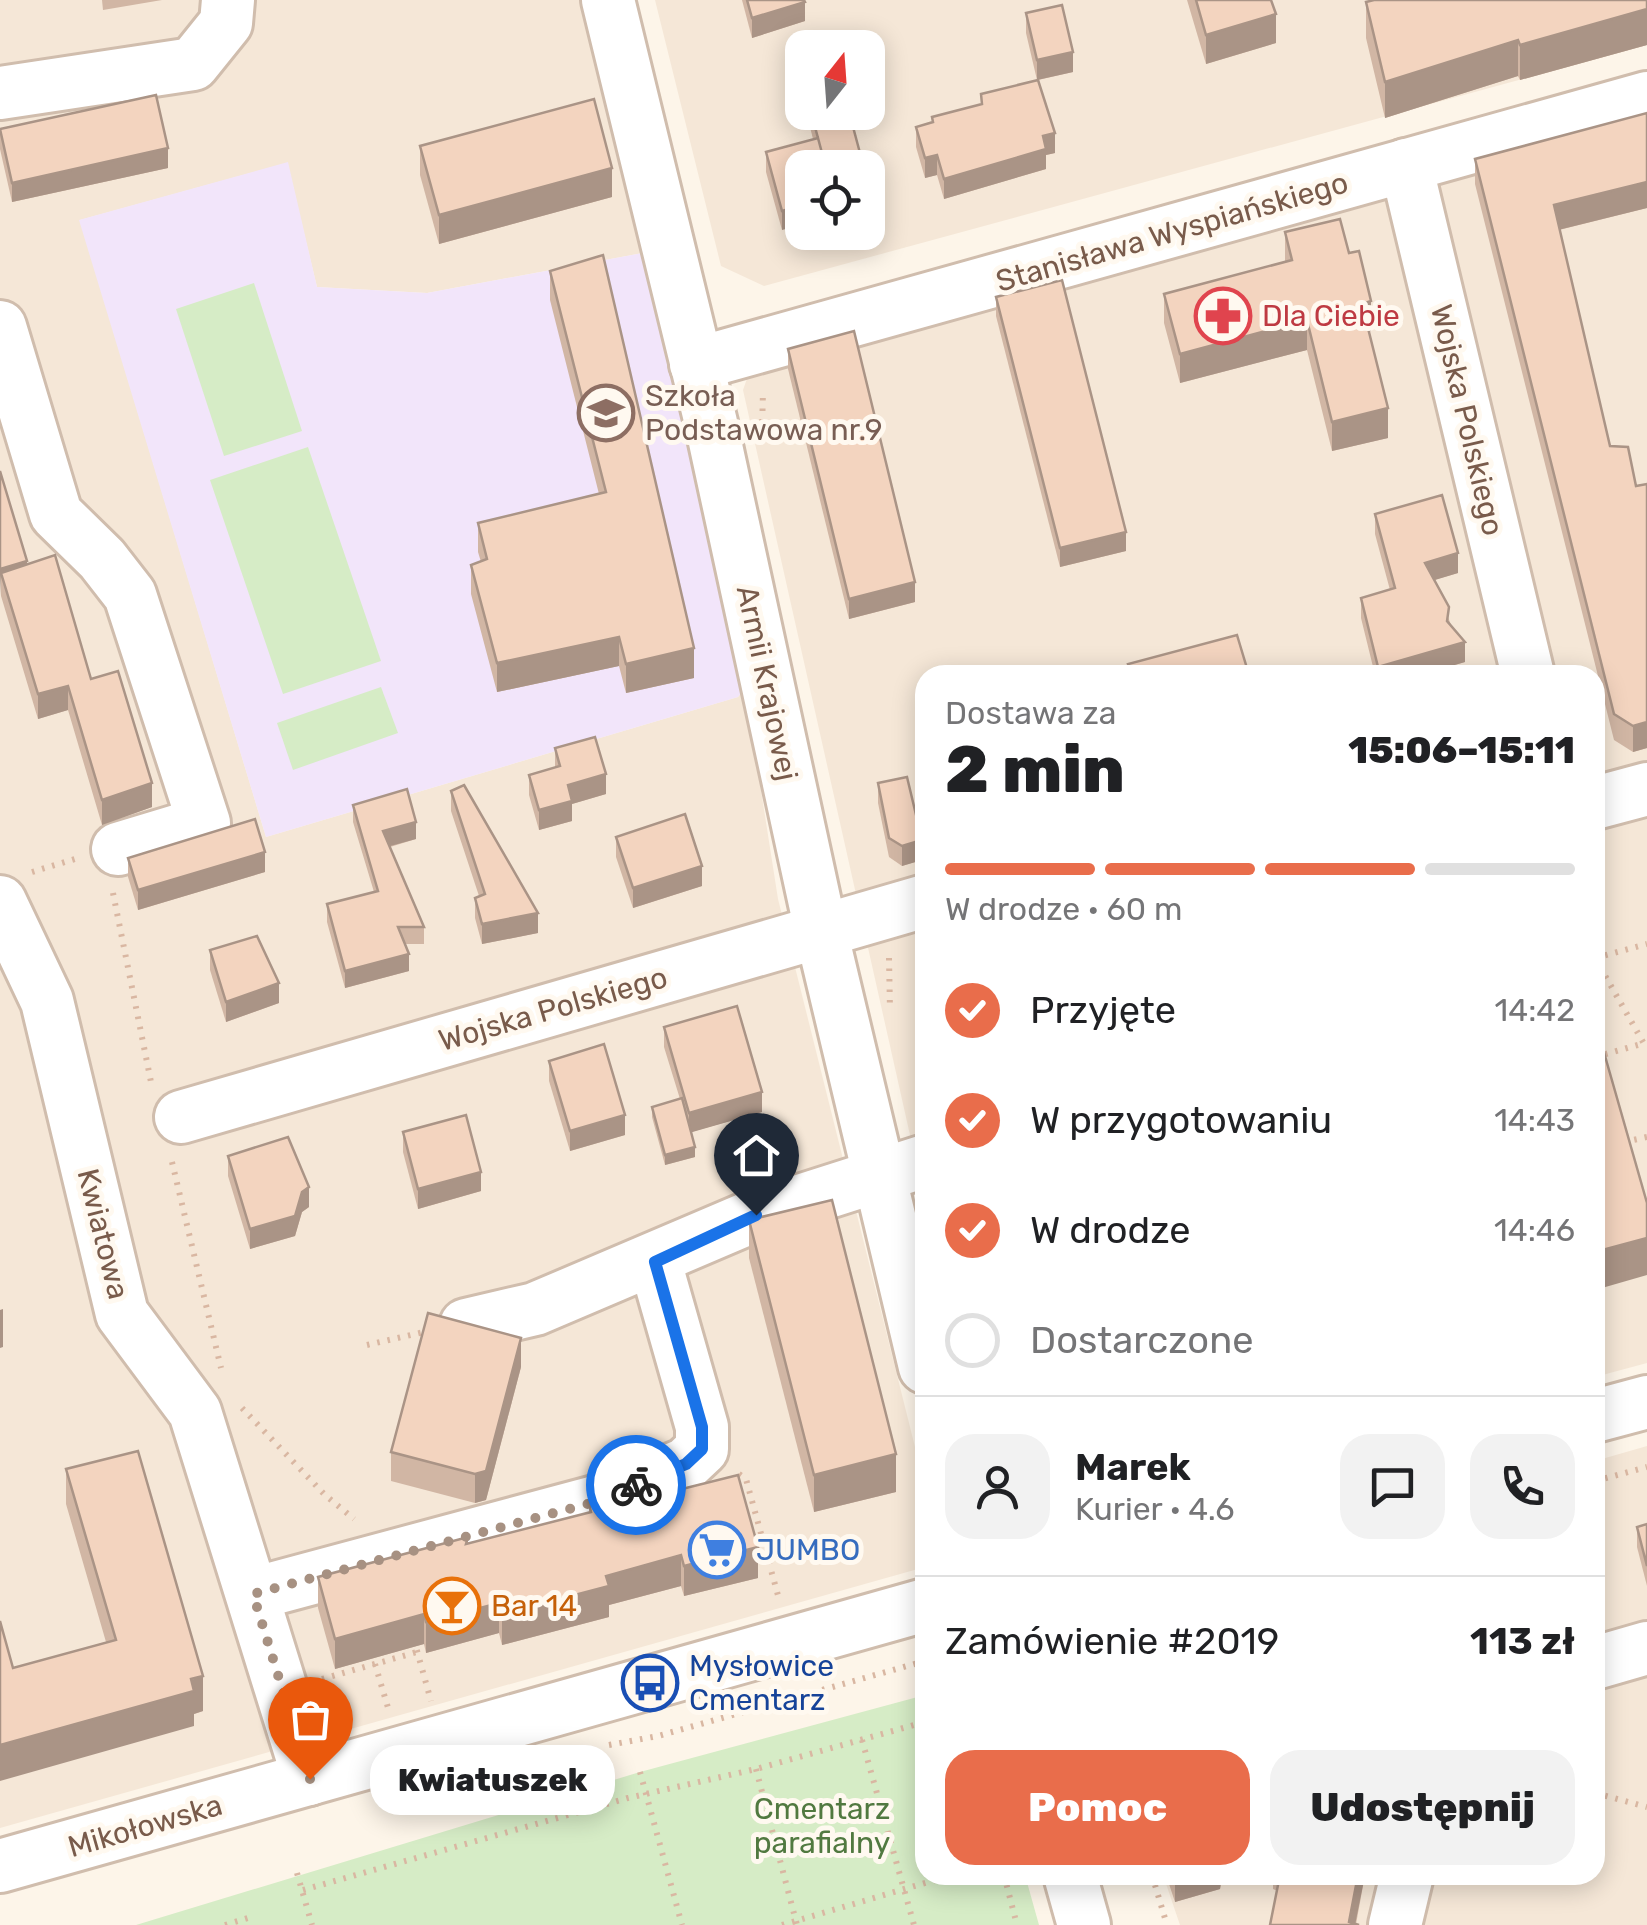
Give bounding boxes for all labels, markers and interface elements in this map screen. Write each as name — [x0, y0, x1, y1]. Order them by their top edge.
north arrow — [785, 30, 885, 130]
map controls — [785, 30, 885, 250]
button: locate — [785, 150, 885, 250]
street label: Stanisława Wyspiańskiego — [992, 164, 1352, 300]
pharmacy icon: Dla Ciebie — [1193, 286, 1253, 346]
place label: Dla Ciebie — [1262, 298, 1400, 334]
street label: Wojska Polskiego — [1423, 301, 1511, 539]
place label: Szkoła Podstawowa nr.9 — [645, 378, 883, 448]
school or university icon: Szkoła Podstawowa nr.9 — [576, 383, 636, 443]
street label: Armii Krajowej — [729, 582, 805, 784]
text: Dostawa za — [945, 694, 1116, 732]
text: 15:06–15:11 — [1348, 727, 1575, 773]
text: 2 min — [945, 731, 1125, 808]
text: W drodze · 60 m — [945, 890, 1182, 928]
street label: Wojska Polskiego — [435, 959, 671, 1059]
icon: check — [945, 983, 1000, 1038]
text: Przyjęte — [1030, 987, 1176, 1033]
text: 14:42 — [1495, 991, 1575, 1029]
icon: check — [945, 1093, 1000, 1148]
text: W przygotowaniu — [1030, 1097, 1332, 1143]
text: 14:43 — [1494, 1101, 1575, 1139]
pin — [714, 1113, 799, 1216]
icon: home — [729, 1128, 784, 1183]
street label: Kwiatowa — [69, 1165, 137, 1303]
icon: check — [945, 1203, 1000, 1258]
text: W drodze — [1030, 1207, 1191, 1253]
text: 14:46 — [1494, 1211, 1575, 1249]
text: Dostarczone — [1030, 1317, 1253, 1363]
button: person — [945, 1434, 1050, 1539]
button: chat — [1340, 1434, 1445, 1539]
button: phone — [1470, 1434, 1575, 1539]
courier — [586, 1435, 686, 1535]
text: Marek — [1075, 1444, 1191, 1490]
icon: bike — [609, 1458, 664, 1513]
text: Kurier · 4.6 — [1075, 1490, 1235, 1528]
supermarket icon: JUMBO — [687, 1520, 747, 1580]
place label: JUMBO — [756, 1532, 860, 1568]
bar icon: Bar 14 — [422, 1576, 482, 1636]
place label: Bar 14 — [491, 1588, 577, 1624]
text: Zamówienie #2019 — [945, 1618, 1279, 1664]
text: 113 zł — [1470, 1618, 1575, 1664]
place label: Mysłowice Cmentarz — [689, 1648, 834, 1718]
bus stop icon: Mysłowice Cmentarz — [620, 1653, 680, 1713]
pin — [268, 1677, 353, 1780]
icon: bag — [283, 1692, 338, 1747]
callout: Kwiatuszek — [370, 1744, 615, 1814]
button: Pomoc — [945, 1750, 1250, 1865]
button: Udostępnij — [1270, 1750, 1575, 1865]
text: Kwiatuszek — [398, 1761, 587, 1799]
street label: Mikołowska — [64, 1787, 226, 1865]
park label: Cmentarz parafialny — [754, 1791, 890, 1861]

